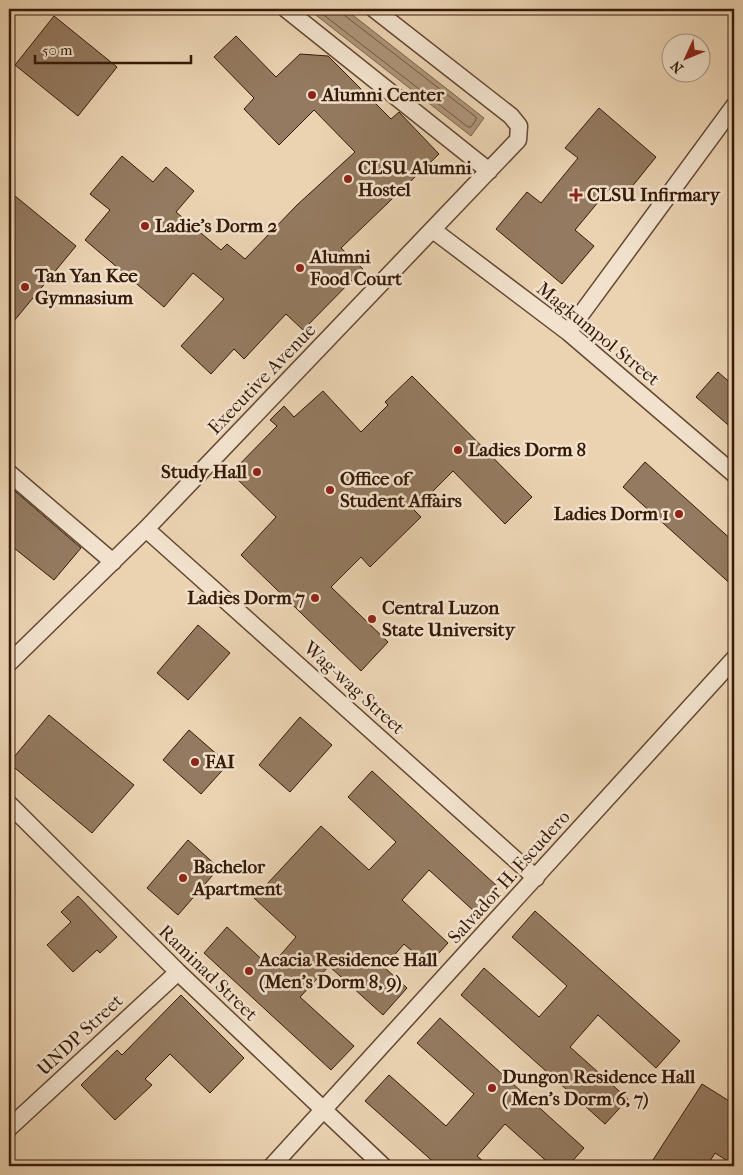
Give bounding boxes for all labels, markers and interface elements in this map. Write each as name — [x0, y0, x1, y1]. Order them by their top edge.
scale bar — [35, 32, 191, 64]
north arrow — [660, 32, 710, 82]
text: 50 m — [42, 41, 73, 59]
text: N — [667, 57, 687, 76]
place label: Alumni Center — [321, 84, 445, 106]
marker: Alumni Center — [306, 89, 318, 101]
place label: CLSU Alumni Hostel — [358, 157, 472, 201]
marker: CLSU Alumni Hostel — [342, 173, 354, 185]
place label: CLSU Infirmary — [587, 184, 721, 206]
marker: CLSU Infirmary — [569, 188, 583, 202]
place label: Ladie's Dorm 2 — [155, 215, 277, 237]
marker: Ladie's Dorm 2 — [139, 220, 151, 232]
place label: Alumni Food Court — [309, 246, 402, 290]
marker: Alumni Food Court — [294, 262, 306, 274]
place label: Tan Yan Kee Gymnasium — [34, 265, 138, 309]
street label: Magkumpol Street — [532, 278, 664, 390]
marker: Tan Yan Kee Gymnasium — [19, 281, 31, 293]
street label: Executive Avenue — [204, 319, 320, 439]
place label: Ladies Dorm 8 — [468, 439, 586, 461]
marker: Ladies Dorm 8 — [452, 444, 464, 456]
place label: Study Hall — [161, 461, 248, 483]
marker: Study Hall — [251, 466, 263, 478]
place label: Office of Student Affairs — [340, 468, 462, 512]
marker: Office of Student Affairs — [324, 484, 336, 496]
place label: Ladies Dorm 1 — [554, 503, 669, 525]
marker: Ladies Dorm 1 — [673, 508, 685, 520]
place label: Ladies Dorm 7 — [187, 587, 305, 609]
marker: Ladies Dorm 7 — [309, 592, 321, 604]
place label: Central Luzon State University — [382, 597, 516, 641]
marker: Central Luzon State University — [366, 613, 378, 625]
street label: Wag-wag Street — [298, 636, 409, 739]
place label: FAI — [204, 751, 235, 773]
marker: FAI — [189, 756, 201, 768]
street label: Salvador H. Escudero — [443, 806, 575, 948]
place label: Bachelor Apartment — [192, 856, 282, 900]
marker: Bachelor Apartment — [177, 872, 189, 884]
street label: Raminad Street — [154, 920, 262, 1026]
place label: Acacia Residence Hall (Men's Dorm 8, 9) — [258, 949, 438, 993]
marker: Acacia Residence Hall (Men's Dorm 8, 9) — [243, 965, 255, 977]
street label: UNDP Street — [33, 990, 128, 1080]
place label: Dungon Residence Hall ( Men's Dorm 6, 7) — [502, 1066, 696, 1110]
marker: Dungon Residence Hall ( Men's Dorm 6, 7) — [486, 1082, 498, 1094]

